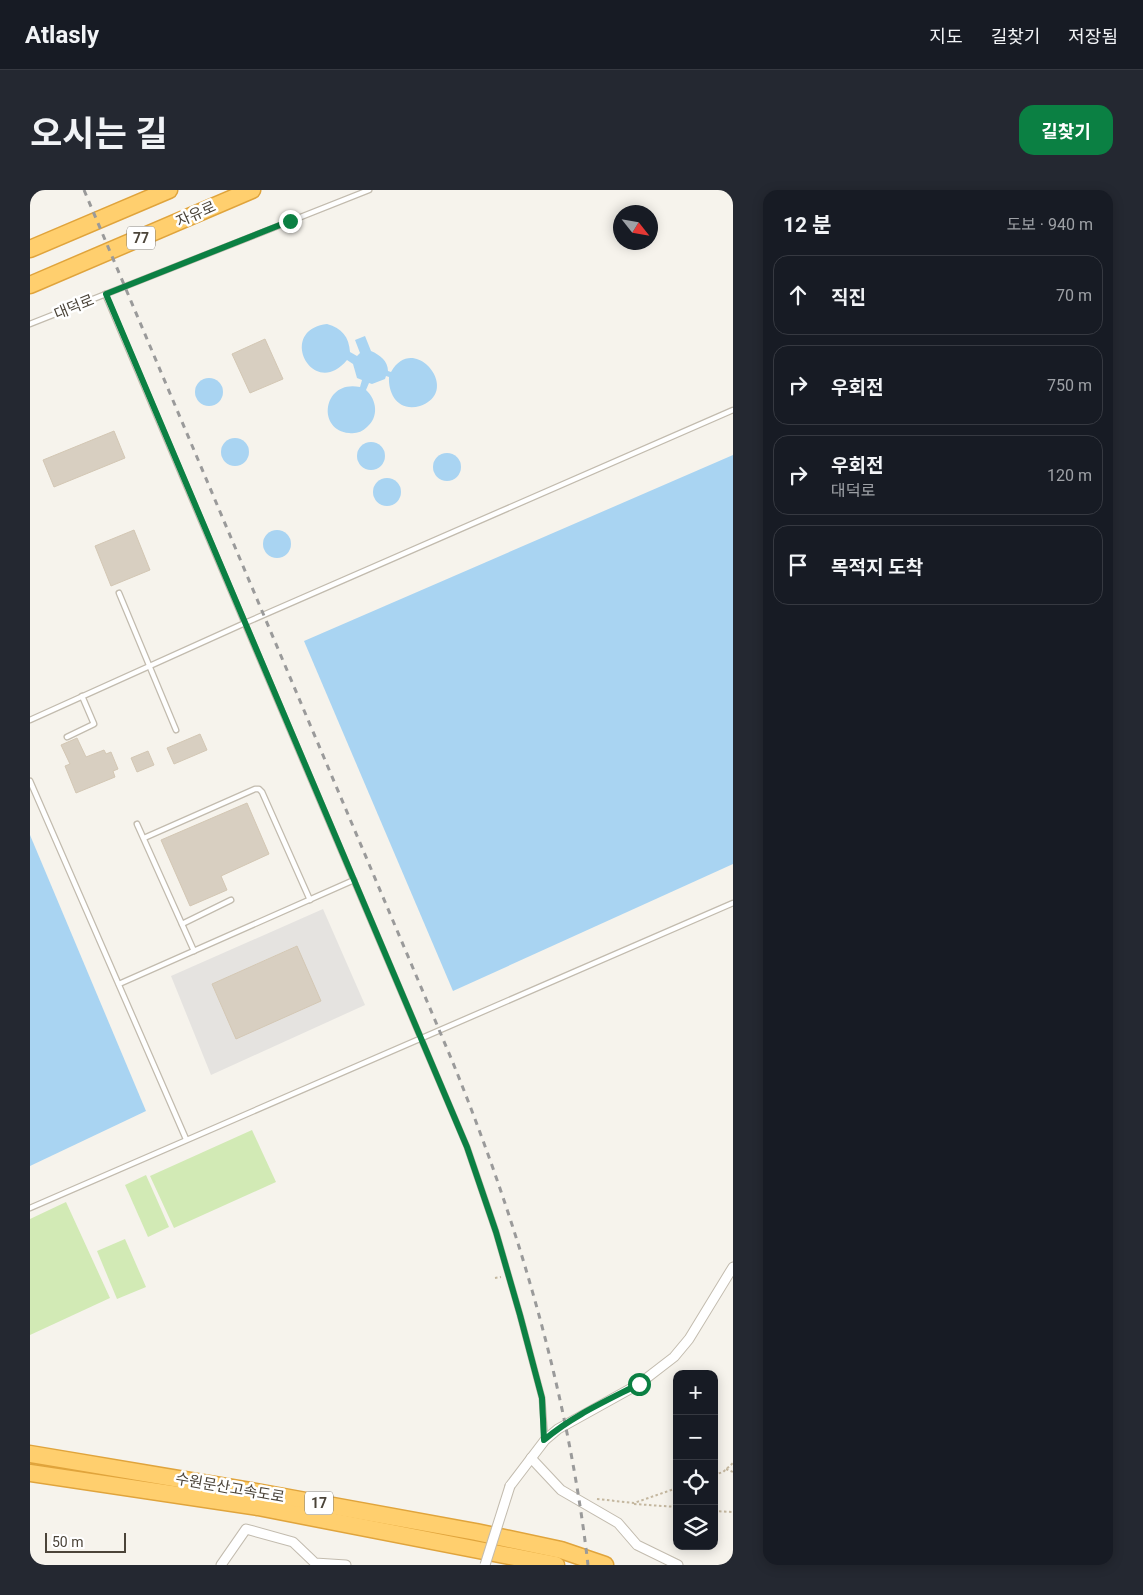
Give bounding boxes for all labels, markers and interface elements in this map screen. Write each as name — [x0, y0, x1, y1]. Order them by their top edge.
text: Atlasly — [25, 21, 99, 49]
text: 지도 — [930, 26, 963, 47]
text: 길찾기 — [991, 26, 1040, 47]
text: 저장됨 — [1068, 26, 1118, 47]
button: 길찾기 — [1019, 105, 1113, 155]
text: 오시는 길 — [30, 114, 168, 155]
street label: 자유로 — [173, 197, 219, 231]
north arrow — [613, 205, 658, 250]
route end — [279, 210, 302, 233]
text: 12 분 — [783, 213, 832, 237]
text: 도보 · 940 m — [1006, 215, 1093, 234]
road number: 77 — [127, 226, 155, 249]
icon: ahead — [784, 281, 812, 309]
text: 직진 — [831, 286, 866, 309]
text: 70 m — [1056, 286, 1092, 305]
street label: 대덕로 — [51, 291, 97, 323]
icon: right — [784, 371, 812, 399]
text: 우회전 — [831, 376, 883, 399]
text: 750 m — [1047, 376, 1092, 395]
text: 우회전 — [831, 454, 883, 477]
icon: right — [784, 461, 812, 489]
text: 120 m — [1047, 466, 1092, 485]
text: 대덕로 — [831, 481, 875, 500]
icon: arrive — [784, 551, 812, 579]
text: 목적지 도착 — [831, 556, 923, 579]
map controls — [673, 1370, 718, 1550]
button: + — [673, 1370, 718, 1415]
route start — [628, 1373, 651, 1396]
button: − — [673, 1415, 718, 1460]
button: locate — [673, 1460, 718, 1505]
street label: 수원문산고속도로 — [174, 1470, 286, 1506]
road number: 17 — [305, 1492, 333, 1515]
button: layers — [673, 1505, 718, 1550]
scale bar — [45, 1530, 126, 1553]
text: 50 m — [52, 1534, 84, 1550]

